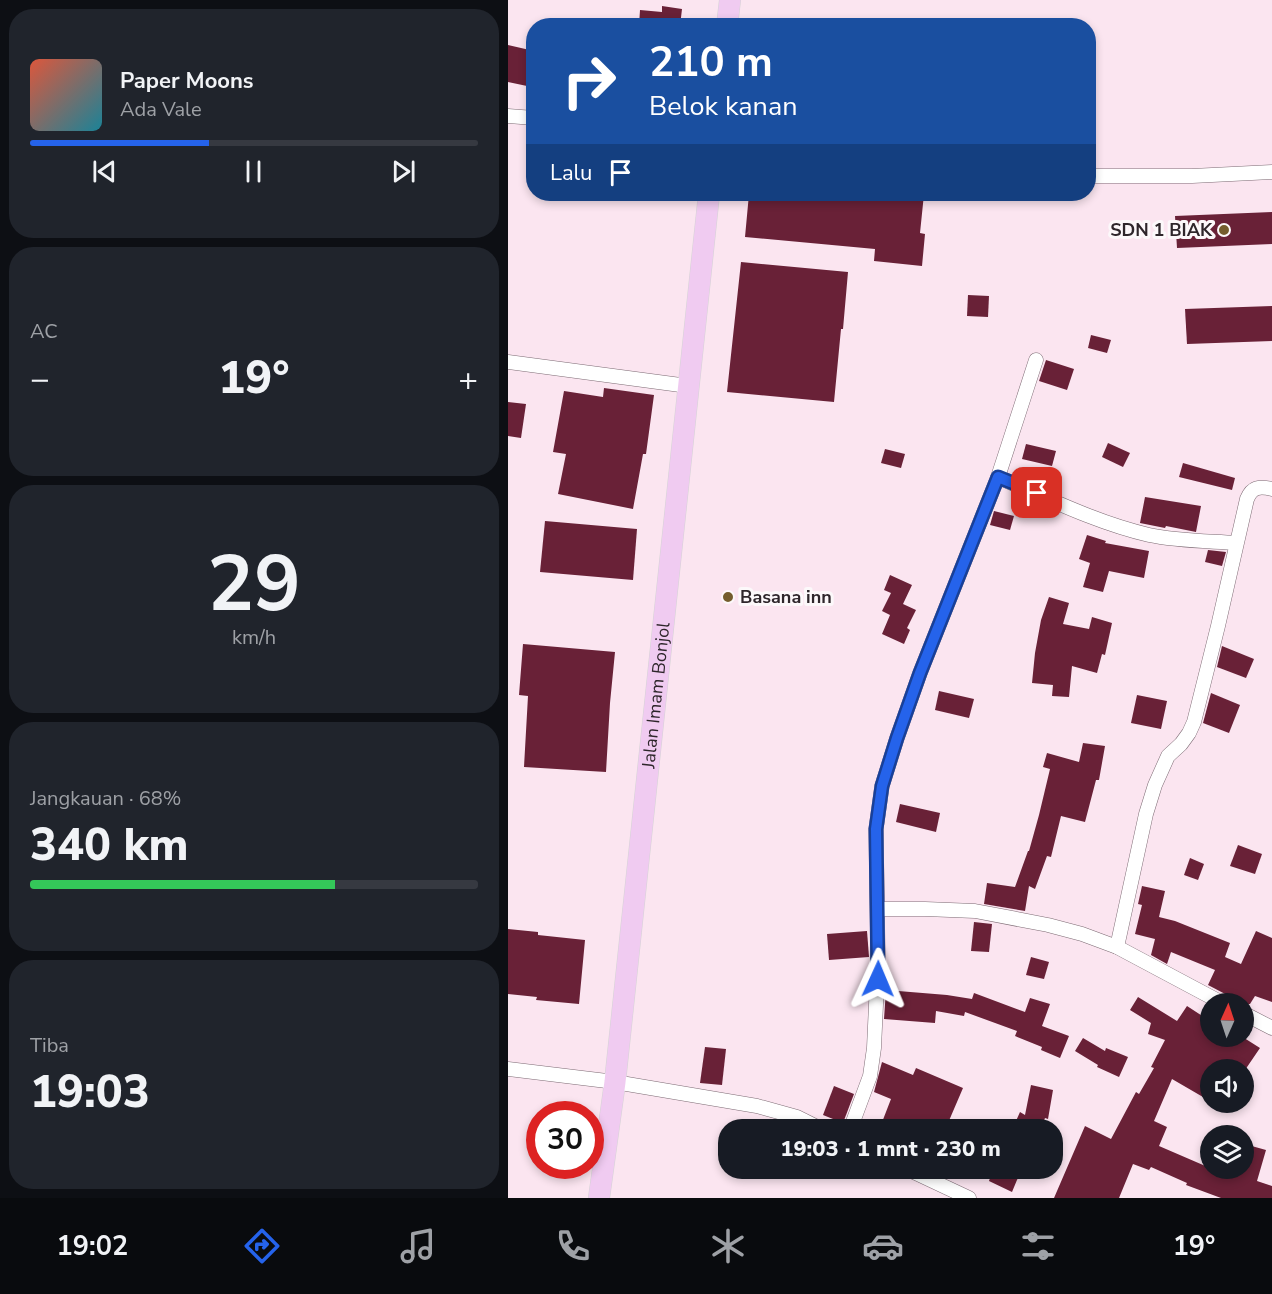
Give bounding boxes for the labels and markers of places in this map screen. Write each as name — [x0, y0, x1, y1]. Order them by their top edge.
place label: SDN 1 BIAK — [1110, 218, 1213, 242]
marker: SDN 1 BIAK — [1217, 223, 1231, 237]
pin — [1011, 467, 1062, 518]
place label: Basana inn — [740, 585, 832, 609]
marker: Basana inn — [721, 590, 735, 604]

